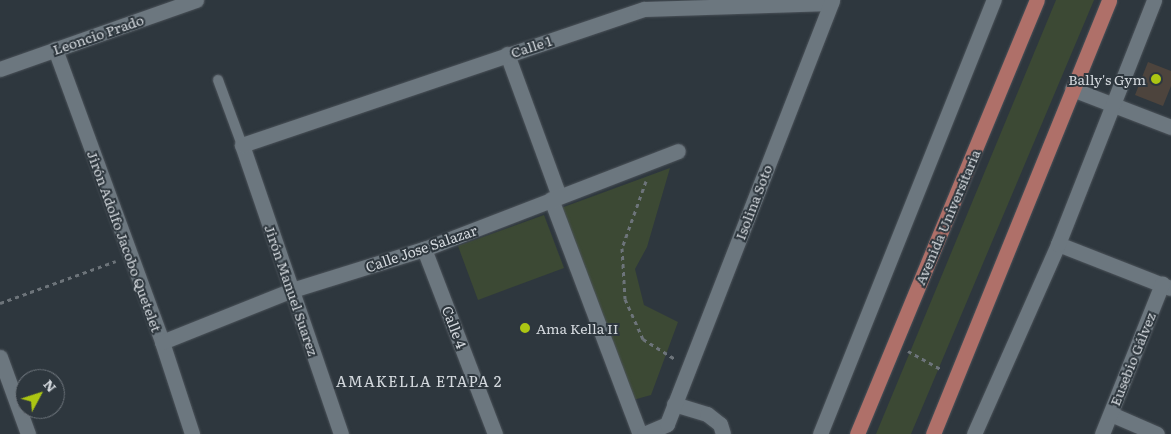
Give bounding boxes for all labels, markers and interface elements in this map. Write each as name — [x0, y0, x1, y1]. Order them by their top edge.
street label: Leoncio Prado — [50, 11, 146, 57]
street label: Calle 1 — [508, 31, 554, 61]
place label: Bally's Gym — [1068, 71, 1146, 87]
marker: Bally's Gym — [1150, 73, 1162, 85]
street label: Avenida Universitaria — [911, 147, 983, 287]
street label: Jirón Adolfo Jacobo Quetelet — [84, 148, 166, 334]
street label: Isolina Soto — [731, 162, 775, 242]
street label: Calle Jose Salazar — [363, 221, 479, 275]
street label: Jirón Manuel Suarez — [262, 222, 322, 358]
street label: Calle 4 — [439, 303, 471, 351]
street label: Eusebio Gálvez — [1106, 310, 1158, 408]
place label: Ama Kella II — [536, 320, 618, 336]
marker: Ama Kella II — [518, 321, 532, 335]
north arrow — [15, 369, 65, 419]
district label: AMAKELLA ETAPA 2 — [334, 372, 504, 390]
text: N — [39, 374, 62, 396]

